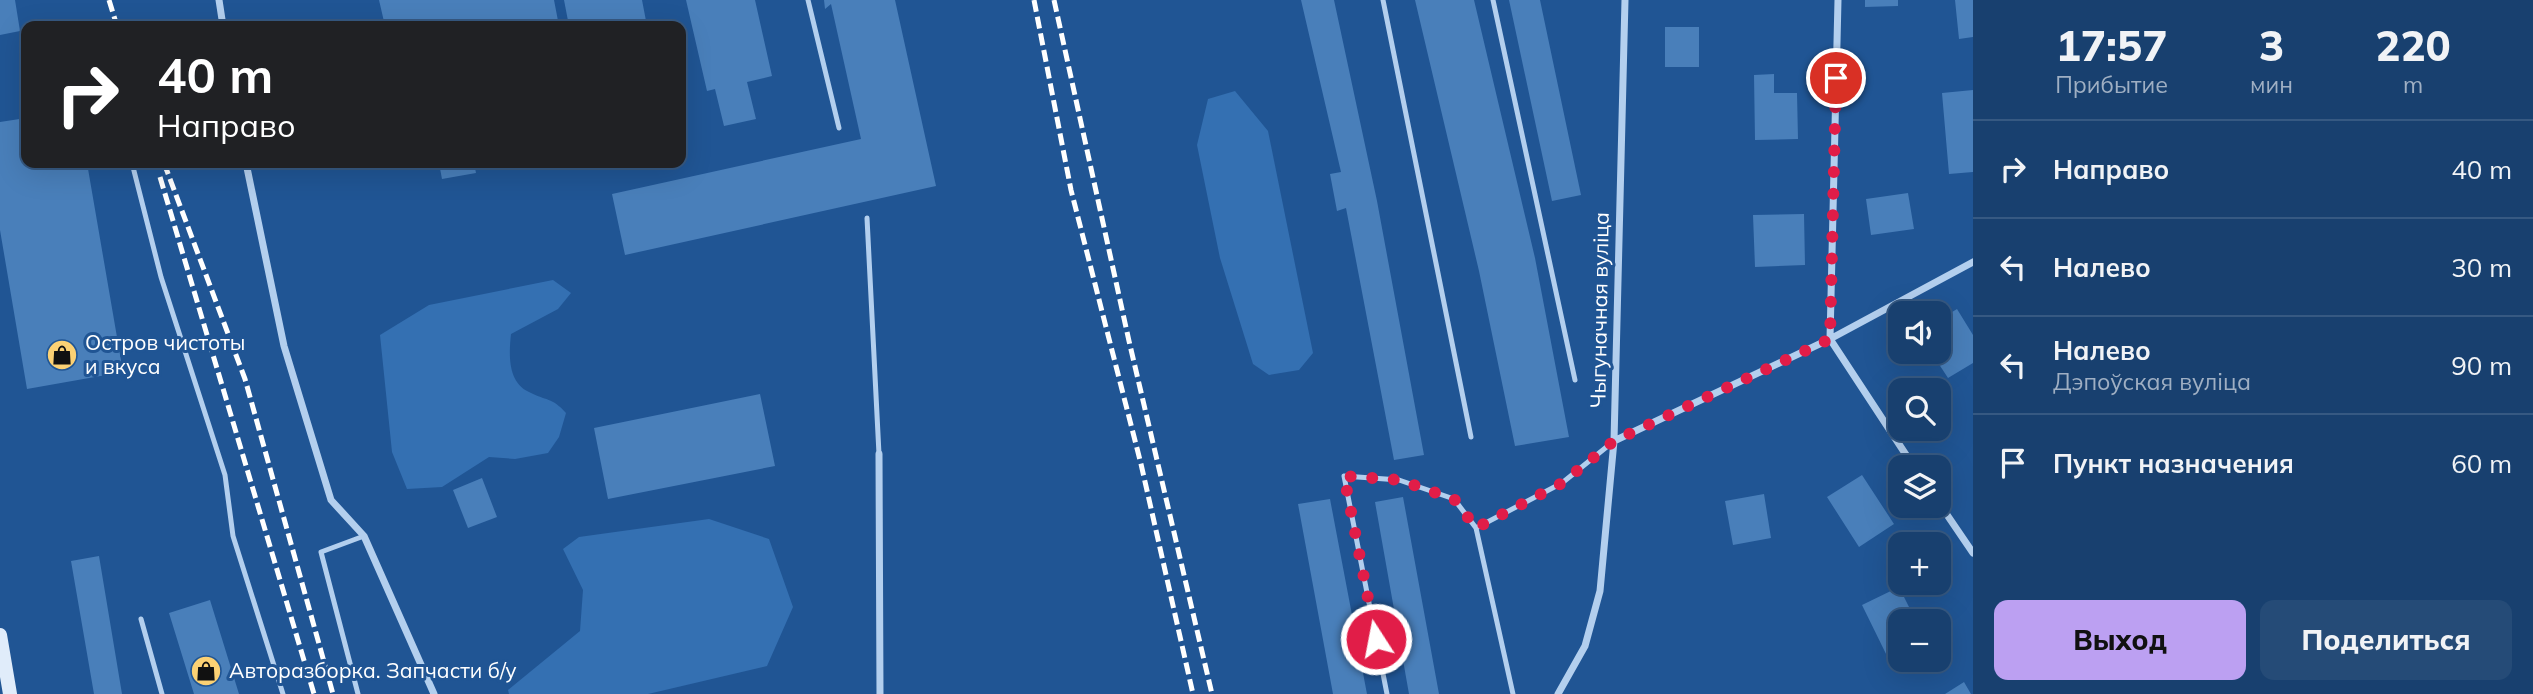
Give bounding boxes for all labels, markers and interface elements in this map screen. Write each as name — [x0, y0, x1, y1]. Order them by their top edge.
text: 17:57 — [2056, 19, 2167, 72]
text: 3 — [2259, 19, 2284, 72]
text: 220 — [2375, 19, 2451, 72]
text: 40 m — [157, 44, 273, 105]
pin — [1806, 48, 1866, 108]
icon: right — [42, 49, 133, 140]
icon: arrive — [1817, 59, 1855, 97]
text: Прибытие — [2055, 70, 2168, 99]
text: мин — [2250, 70, 2293, 99]
text: m — [2403, 70, 2423, 99]
text: Направо — [157, 105, 296, 145]
icon: right — [1994, 150, 2032, 188]
text: Направо — [2053, 153, 2169, 186]
text: 40 m — [2451, 153, 2512, 186]
street label: Чыгуначная вуліца — [1584, 212, 1614, 408]
icon: left — [1994, 248, 2032, 286]
text: Налево — [2053, 251, 2151, 284]
text: 30 m — [2451, 251, 2512, 284]
map controls — [1888, 301, 1951, 672]
button: sound — [1888, 301, 1951, 364]
place label: Остров чистоты и вкуса — [85, 329, 245, 379]
text: Налево — [2053, 334, 2151, 367]
shop icon: Остров чистоты и вкуса — [45, 338, 79, 372]
icon: left — [1994, 346, 2032, 384]
text: 90 m — [2451, 349, 2512, 382]
text: Дэпоўская вуліца — [2053, 367, 2251, 396]
button: search — [1888, 378, 1951, 441]
icon: arrive — [1994, 444, 2032, 482]
text: Пункт назначения — [2053, 447, 2294, 480]
text: 60 m — [2451, 447, 2512, 480]
button: layers — [1888, 455, 1951, 518]
button: + — [1888, 532, 1951, 595]
button: Выход — [1994, 600, 2246, 680]
button: Поделиться — [2260, 600, 2512, 680]
position arrow — [1339, 602, 1413, 676]
button: − — [1888, 609, 1951, 672]
shop icon: Авторазборка. Запчасти б/у — [189, 654, 223, 688]
place label: Авторазборка. Запчасти б/у — [229, 657, 517, 683]

